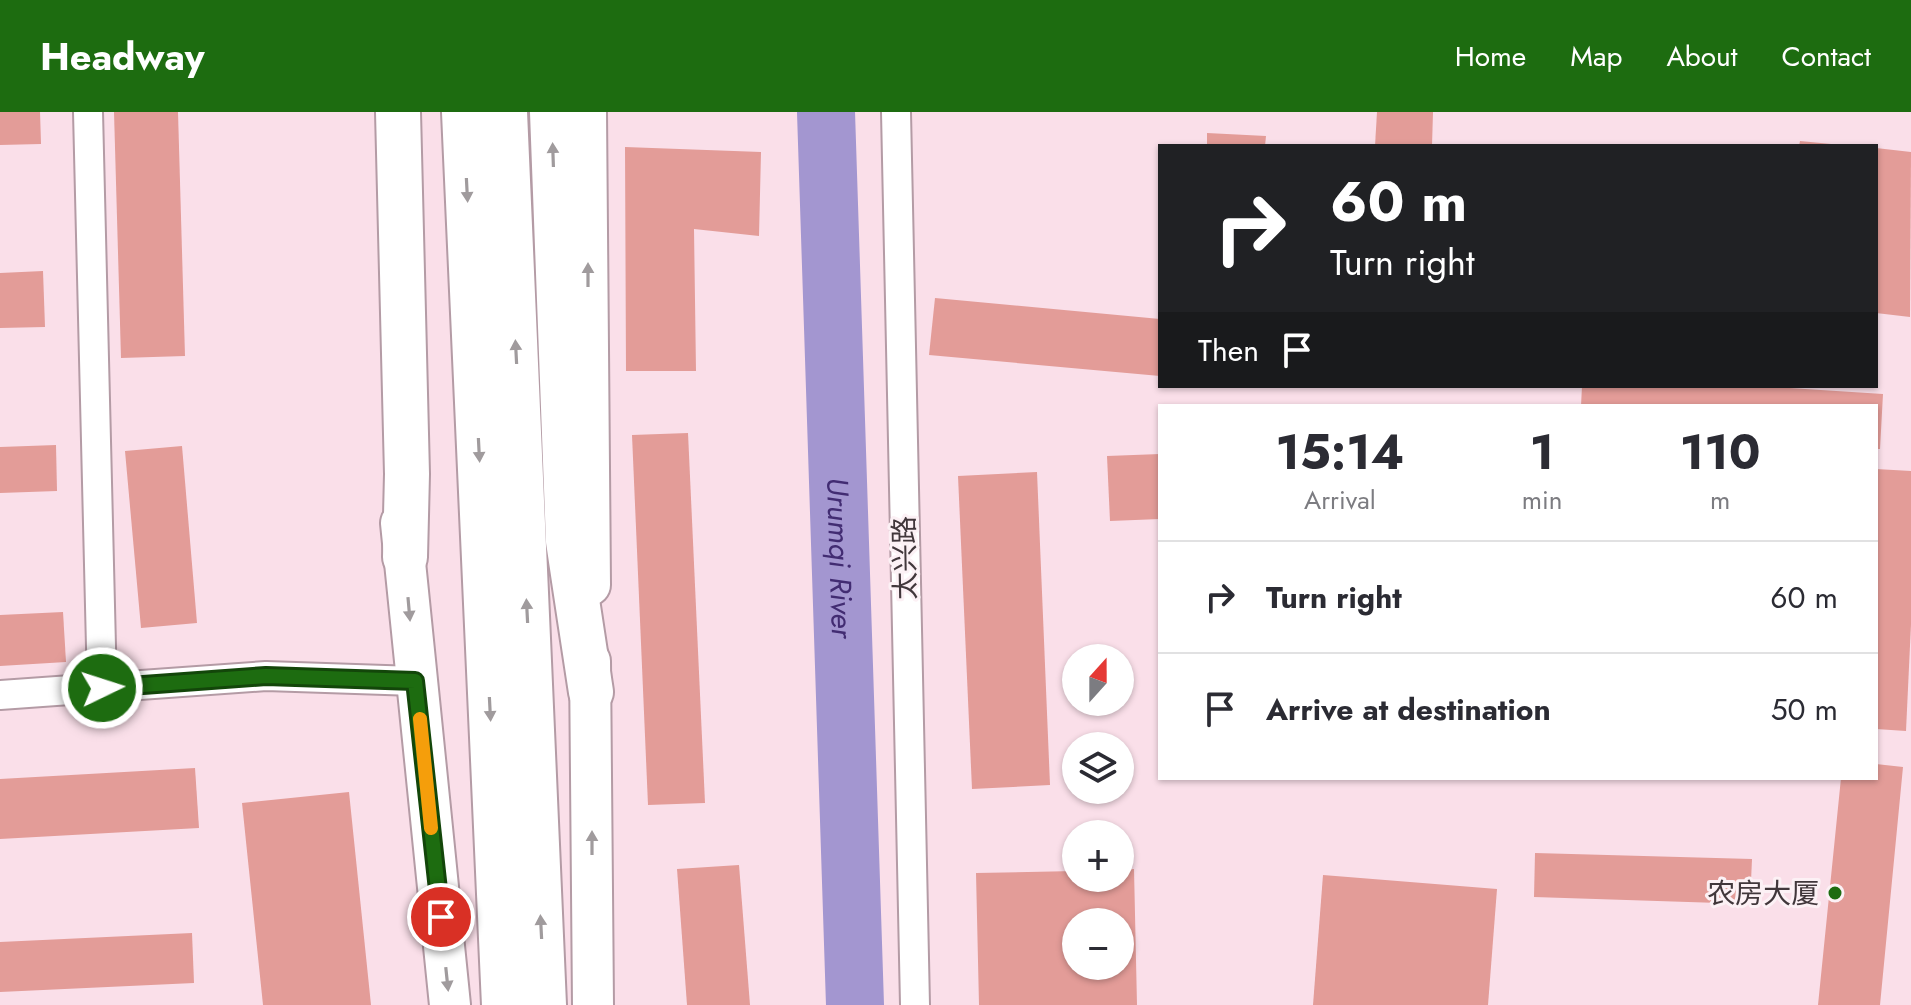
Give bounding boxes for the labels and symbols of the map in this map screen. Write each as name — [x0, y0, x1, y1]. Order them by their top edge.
one-way arrow — [547, 142, 560, 167]
one-way arrow — [461, 178, 474, 203]
one-way arrow — [582, 262, 594, 287]
one-way arrow — [509, 339, 522, 364]
one-way arrow — [472, 438, 485, 463]
water label: Urumqi River — [816, 477, 865, 641]
street label: 太兴路 — [884, 516, 926, 600]
one-way arrow — [403, 597, 416, 622]
one-way arrow — [520, 598, 533, 623]
north arrow — [1062, 644, 1134, 716]
position arrow — [60, 646, 144, 730]
one-way arrow — [484, 697, 497, 722]
one-way arrow — [586, 830, 598, 855]
place label: 农房大厦 — [1707, 873, 1819, 914]
pin — [407, 883, 475, 951]
marker: 农房大厦 — [1826, 884, 1844, 902]
one-way arrow — [534, 914, 547, 939]
one-way arrow — [441, 967, 454, 992]

